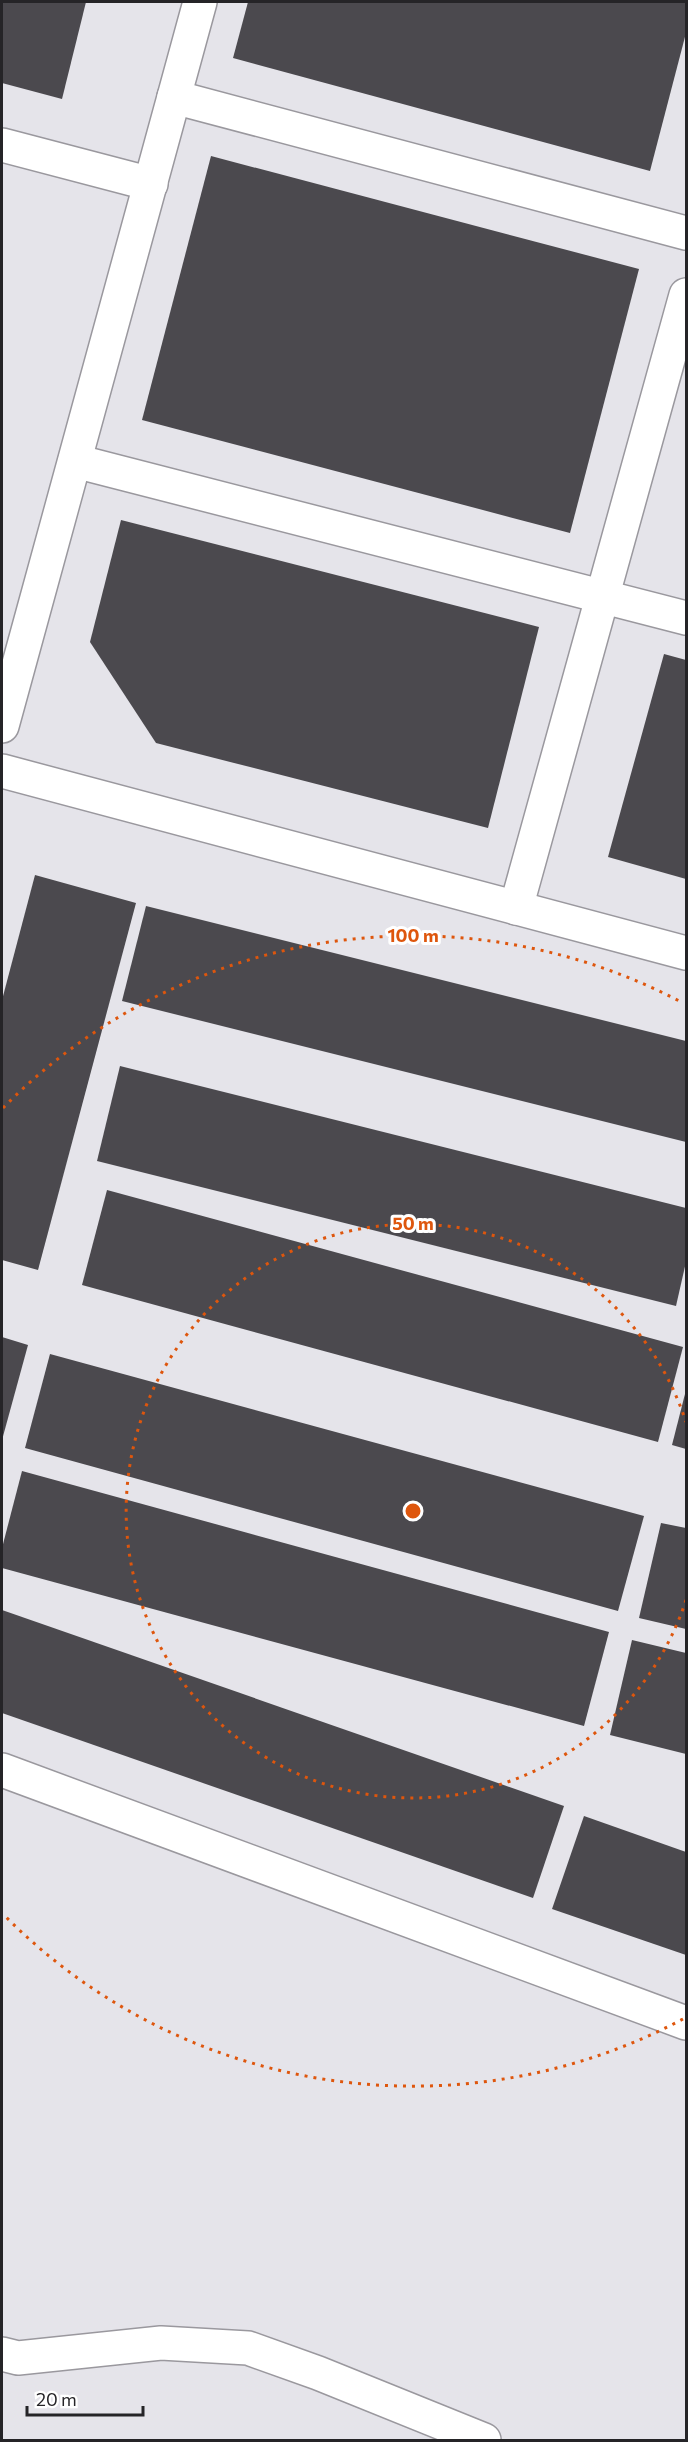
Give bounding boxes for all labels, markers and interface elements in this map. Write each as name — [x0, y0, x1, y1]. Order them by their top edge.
text: 100 m — [387, 924, 439, 946]
text: 50 m — [392, 1212, 434, 1234]
centre of rings — [403, 1501, 423, 1521]
scale bar — [27, 2379, 142, 2417]
text: 20 m — [36, 2388, 77, 2410]

